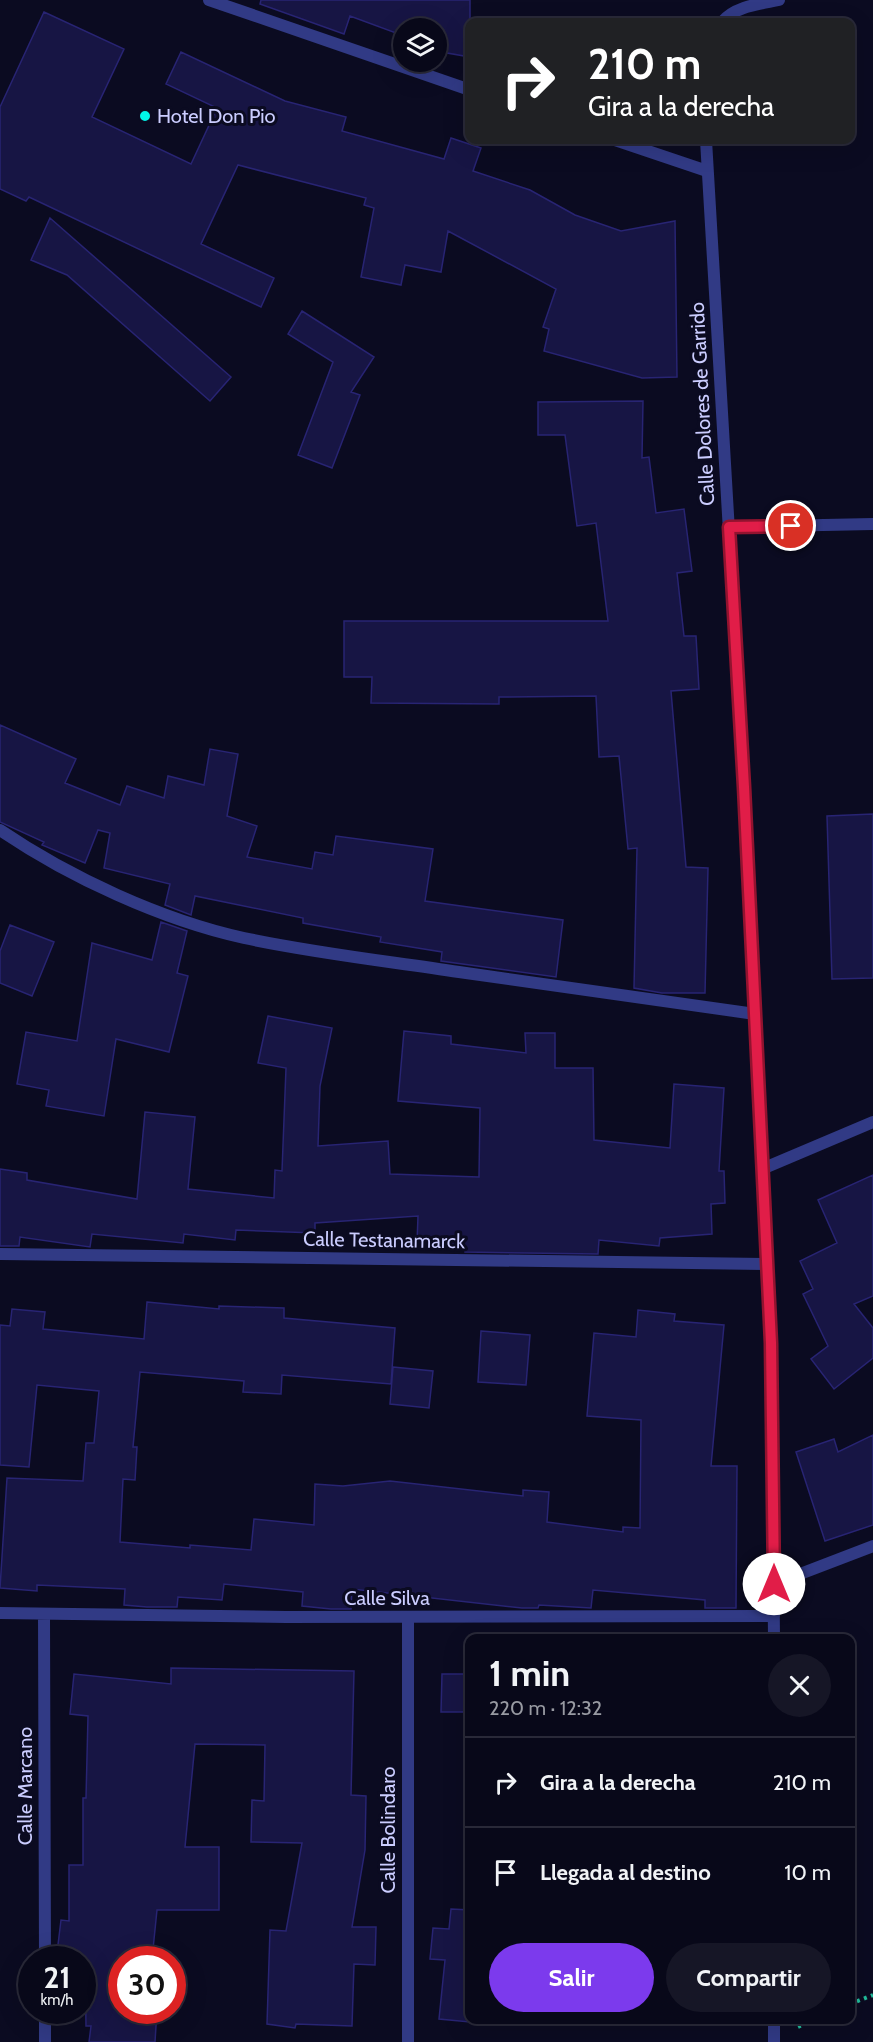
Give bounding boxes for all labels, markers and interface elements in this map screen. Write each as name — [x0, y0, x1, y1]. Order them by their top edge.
map controls — [393, 18, 447, 72]
button: layers — [393, 18, 447, 72]
text: 210 m — [588, 38, 701, 90]
icon: right — [489, 42, 567, 120]
text: Gira a la derecha — [588, 90, 774, 123]
place label: Hotel Don Pio — [157, 104, 275, 128]
marker: Hotel Don Pio — [138, 109, 152, 123]
street label: Calle Dolores de Garrido — [685, 302, 719, 506]
pin — [765, 500, 816, 551]
icon: arrive — [774, 509, 807, 542]
street label: Calle Testanamarck — [303, 1227, 465, 1253]
position arrow — [742, 1552, 806, 1616]
street label: Calle Silva — [344, 1586, 430, 1610]
text: 1 min — [489, 1651, 570, 1695]
button: close — [768, 1654, 831, 1717]
text: 220 m · 12:32 — [489, 1696, 602, 1720]
street label: Calle Marcano — [13, 1727, 37, 1845]
icon: right — [489, 1766, 522, 1799]
street label: Calle Bolindaro — [376, 1767, 400, 1893]
text: Gira a la derecha — [540, 1769, 696, 1796]
text: 210 m — [773, 1769, 831, 1796]
icon: arrive — [489, 1856, 522, 1889]
text: Llegada al destino — [540, 1859, 711, 1886]
text: 10 m — [784, 1859, 831, 1886]
button: Salir — [489, 1943, 654, 2012]
button: Compartir — [666, 1943, 831, 2012]
speed limit sign: 30 — [108, 1946, 186, 2024]
text: 21 — [44, 1959, 70, 1996]
text: km/h — [41, 1991, 73, 2009]

